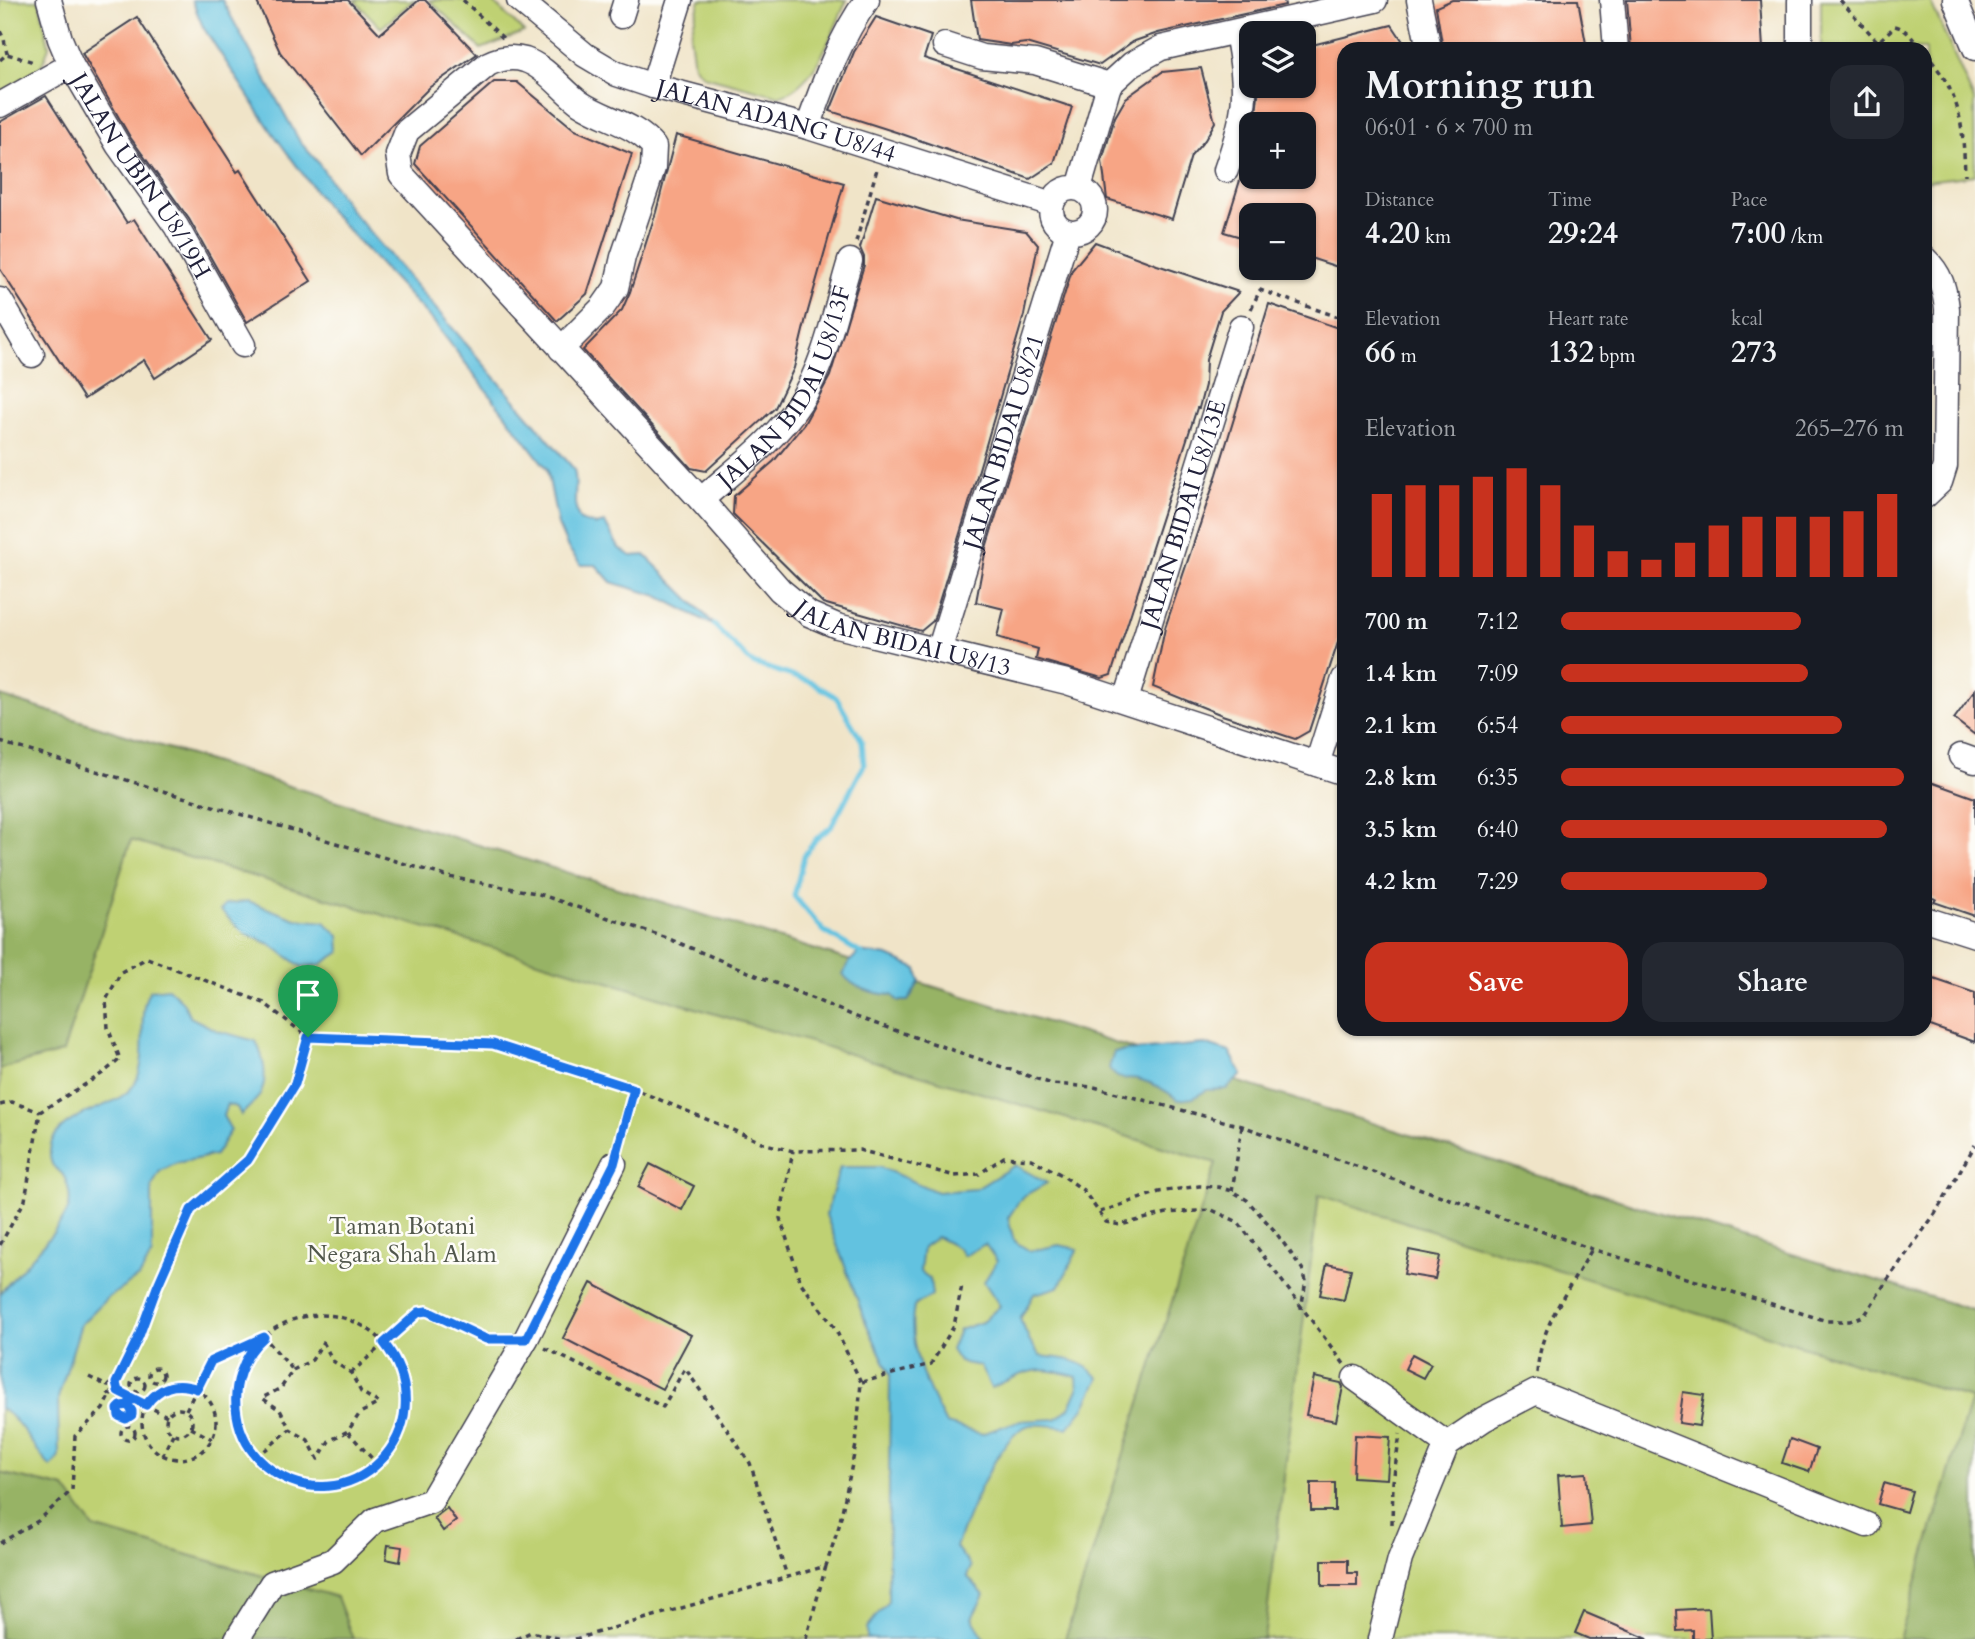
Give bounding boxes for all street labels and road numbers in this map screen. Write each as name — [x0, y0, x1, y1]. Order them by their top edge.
street label: JALAN UBIN U8/19H — [61, 64, 219, 285]
street label: JALAN ADANG U8/44 — [650, 71, 900, 171]
street label: JALAN BIDAI U8/13F — [708, 282, 859, 498]
street label: JALAN BIDAI U8/21 — [954, 330, 1053, 556]
street label: JALAN BIDAI U8/13E — [1132, 396, 1235, 636]
street label: JALAN BIDAI U8/13 — [785, 590, 1014, 685]

